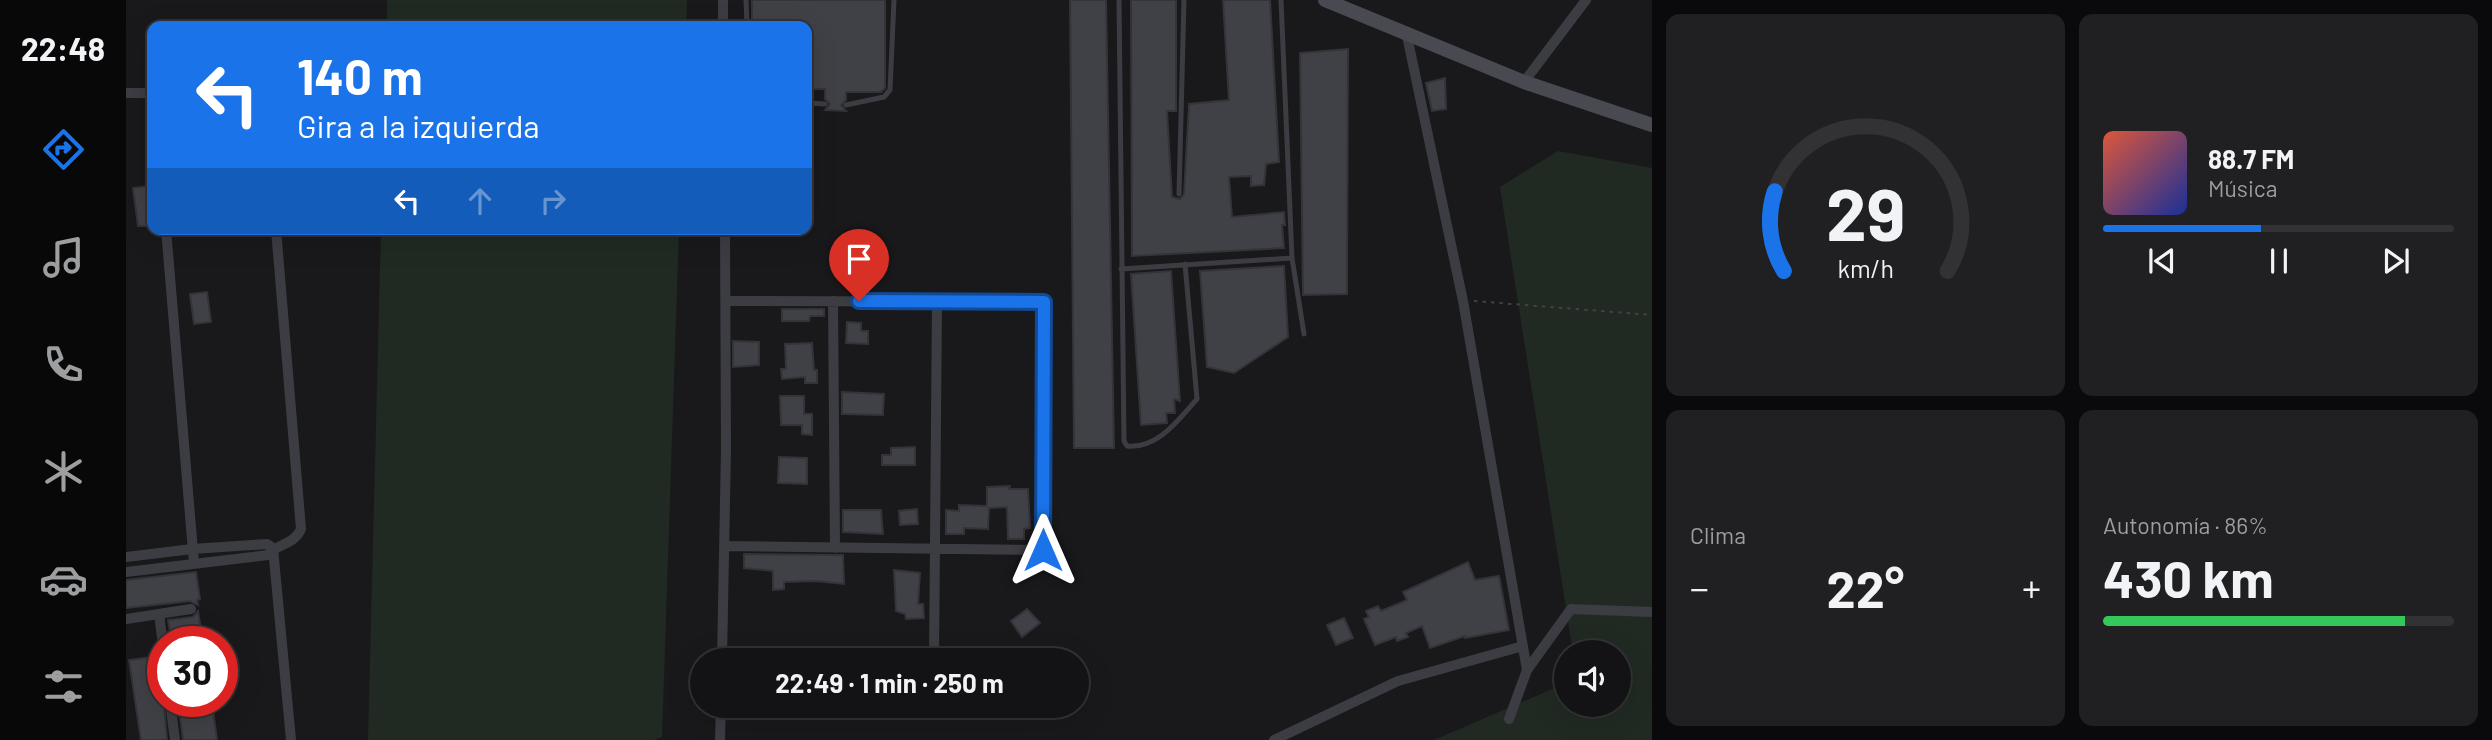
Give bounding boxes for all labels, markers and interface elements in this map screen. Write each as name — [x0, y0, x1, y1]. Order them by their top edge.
text: 22:48 — [21, 29, 105, 67]
text: 140 m — [297, 46, 423, 105]
icon: left — [182, 49, 273, 140]
text: Gira a la izquierda — [297, 106, 540, 144]
icon: directions — [39, 125, 88, 174]
text: 88.7 FM — [2208, 143, 2294, 174]
text: 29 — [1826, 169, 1905, 257]
text: Música — [2208, 174, 2277, 202]
icon: left — [388, 182, 426, 220]
icon: ahead — [461, 182, 499, 220]
icon: right — [534, 182, 572, 220]
pin — [829, 229, 889, 301]
icon: music — [39, 233, 88, 282]
icon: arrive — [840, 240, 878, 278]
icon: previous — [2143, 242, 2181, 280]
icon: pause — [2260, 242, 2298, 280]
icon: next — [2377, 242, 2415, 280]
text: km/h — [1837, 253, 1894, 283]
icon: phone — [39, 340, 88, 389]
icon: climate — [39, 447, 88, 496]
text: Autonomía · 86% — [2103, 511, 2268, 539]
position arrow — [1006, 513, 1080, 587]
text: Clima — [1690, 521, 1746, 549]
text: 430 km — [2103, 546, 2274, 608]
icon: car — [39, 555, 88, 604]
text: 22° — [1827, 556, 1904, 618]
text: − — [1690, 564, 1709, 610]
text: + — [2022, 564, 2041, 610]
speed limit sign: 30 — [147, 626, 238, 717]
map controls — [1554, 640, 1631, 717]
button: sound — [1554, 640, 1631, 717]
icon: filters — [39, 662, 88, 711]
text: 22:49 · 1 min · 250 m — [775, 667, 1004, 698]

